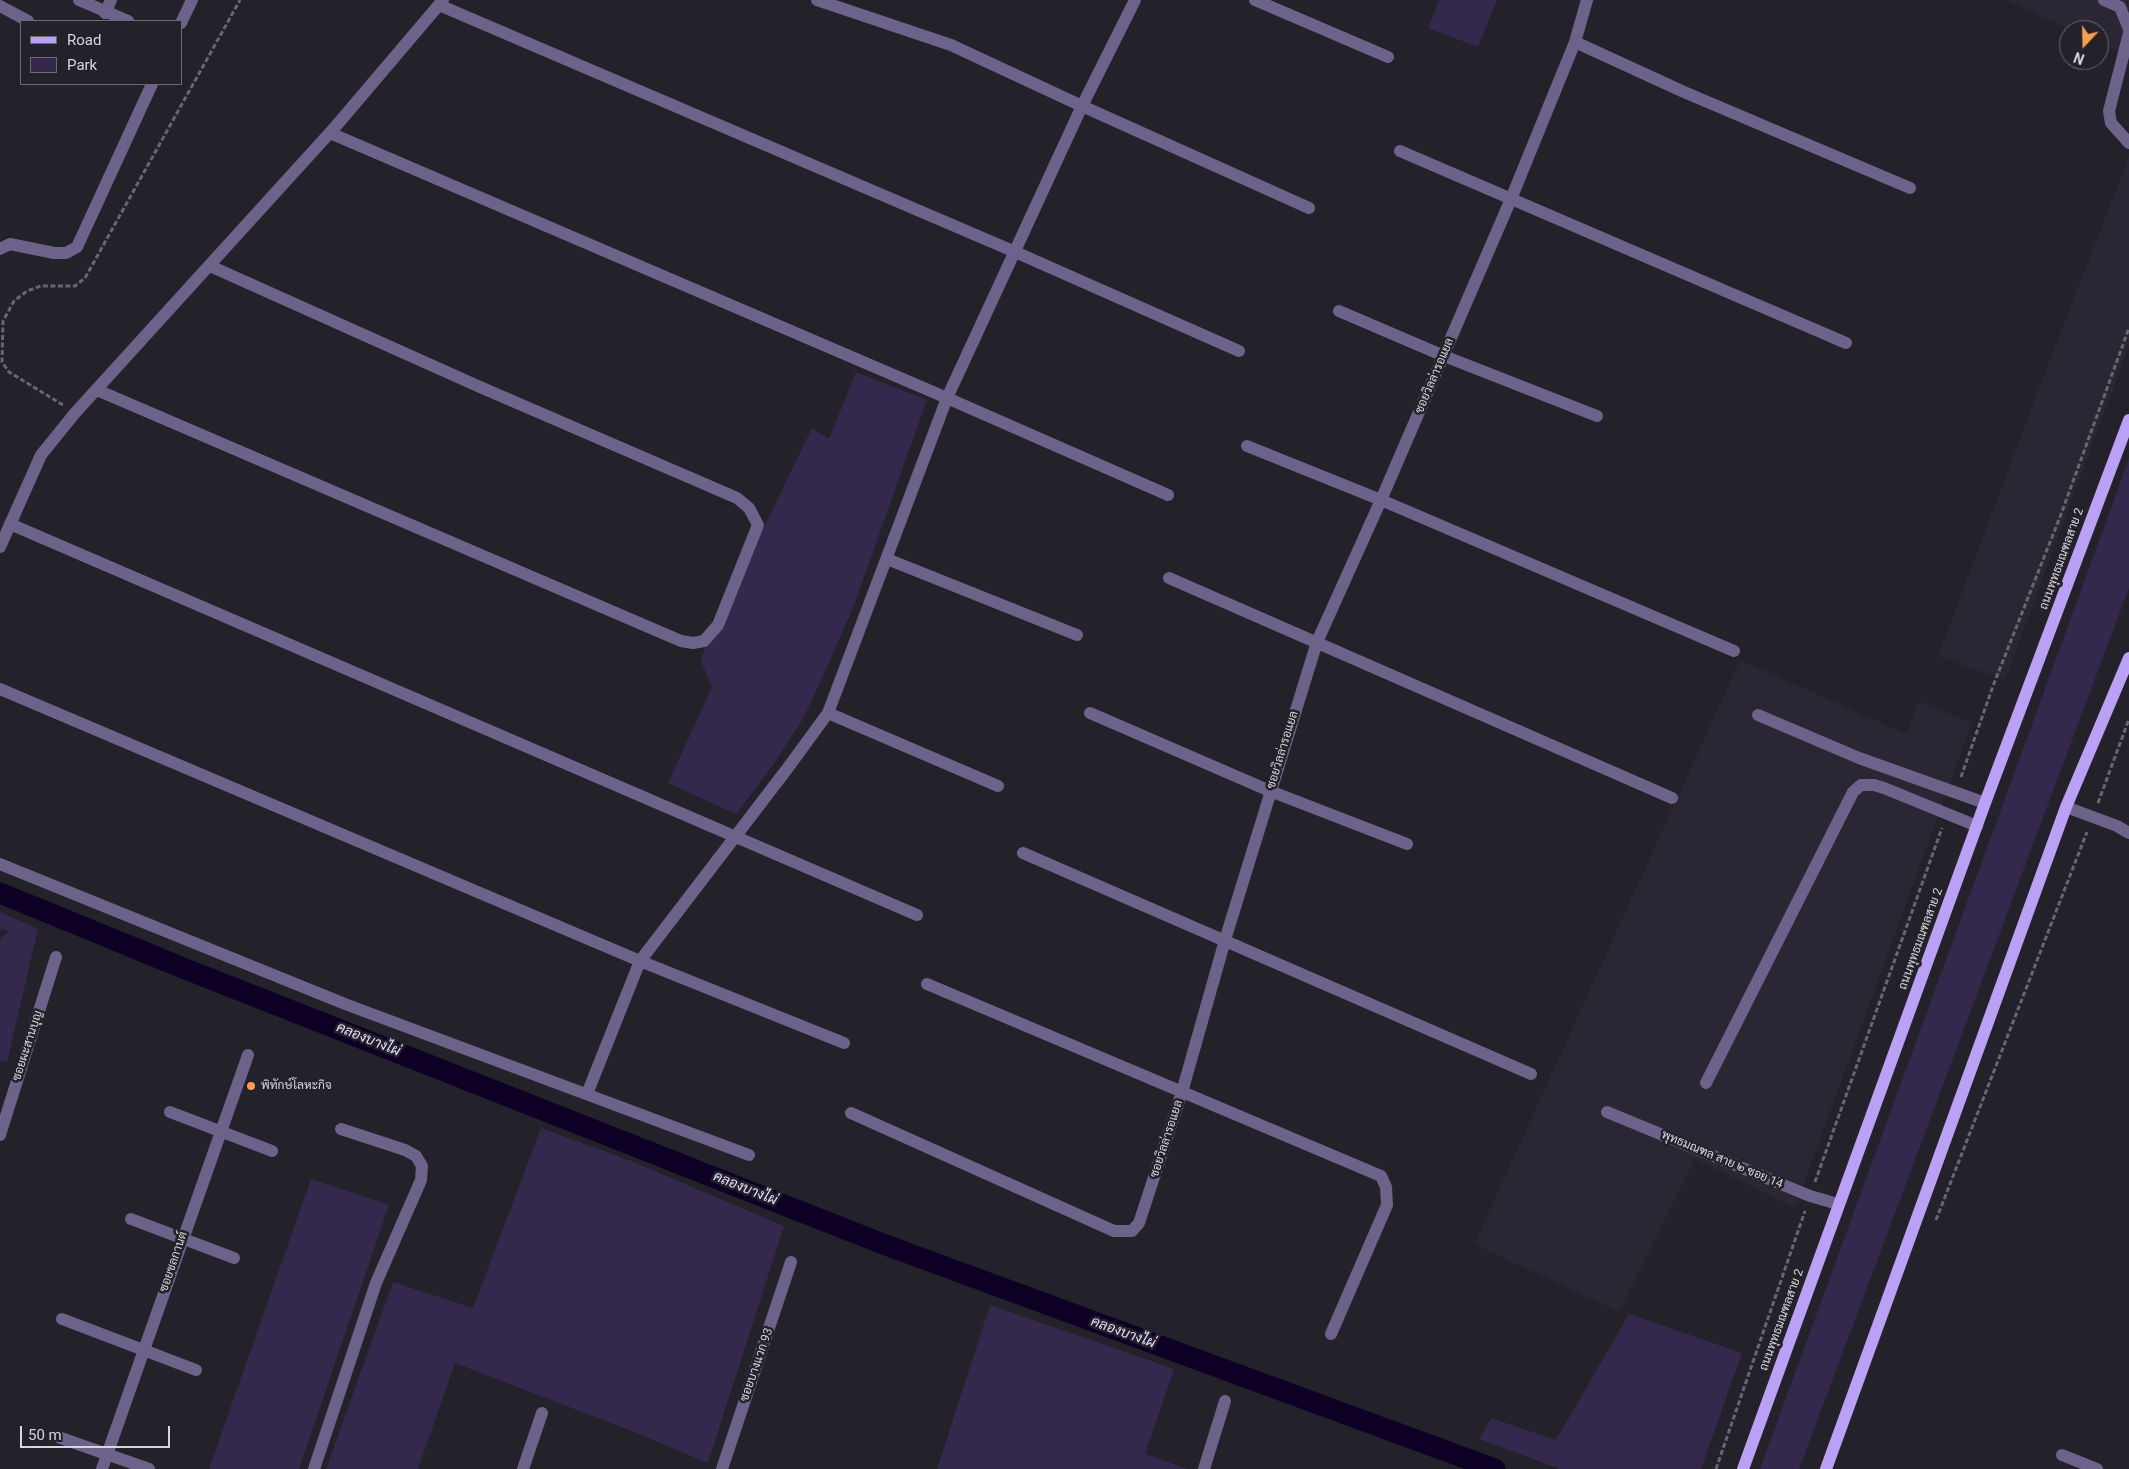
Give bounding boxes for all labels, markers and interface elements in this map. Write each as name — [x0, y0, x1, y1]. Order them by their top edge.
legend — [20, 20, 182, 85]
north arrow — [2059, 20, 2109, 70]
text: Road — [67, 31, 101, 49]
text: N — [2072, 49, 2086, 67]
text: Park — [67, 56, 97, 74]
street label: ซอยวิลล่ารอแยล — [1413, 336, 1457, 416]
street label: ถนนพุทธมณฑลสาย 2 — [2037, 506, 2087, 612]
street label: ซอยวิลล่ารอแยล — [1264, 709, 1302, 791]
street label: ถนนพุทธมณฑลสาย 2 — [1896, 886, 1946, 992]
street label: ซอยผะสานบุญ — [10, 1009, 46, 1083]
water label: คลองบางไผ่ — [334, 1020, 402, 1060]
place label: พิทักษ์โลหะกิจ — [261, 1079, 332, 1093]
marker: พิทักษ์โลหะกิจ — [245, 1080, 257, 1092]
street label: ซอยวิลล่ารอแยล — [1148, 1098, 1186, 1180]
street label: พุทธมณฑล สาย ๒ ซอย 14 — [1659, 1128, 1785, 1192]
water label: คลองบางไผ่ — [711, 1169, 779, 1209]
street label: ซอยชลกานต์ — [157, 1230, 191, 1294]
street label: ถนนพุทธมณฑลสาย 2 — [1757, 1267, 1807, 1373]
water label: คลองบางไผ่ — [1088, 1314, 1158, 1352]
street label: ซอยบางแวก 93 — [738, 1326, 776, 1404]
scale bar — [22, 1416, 172, 1448]
text: 50 m — [28, 1426, 62, 1444]

